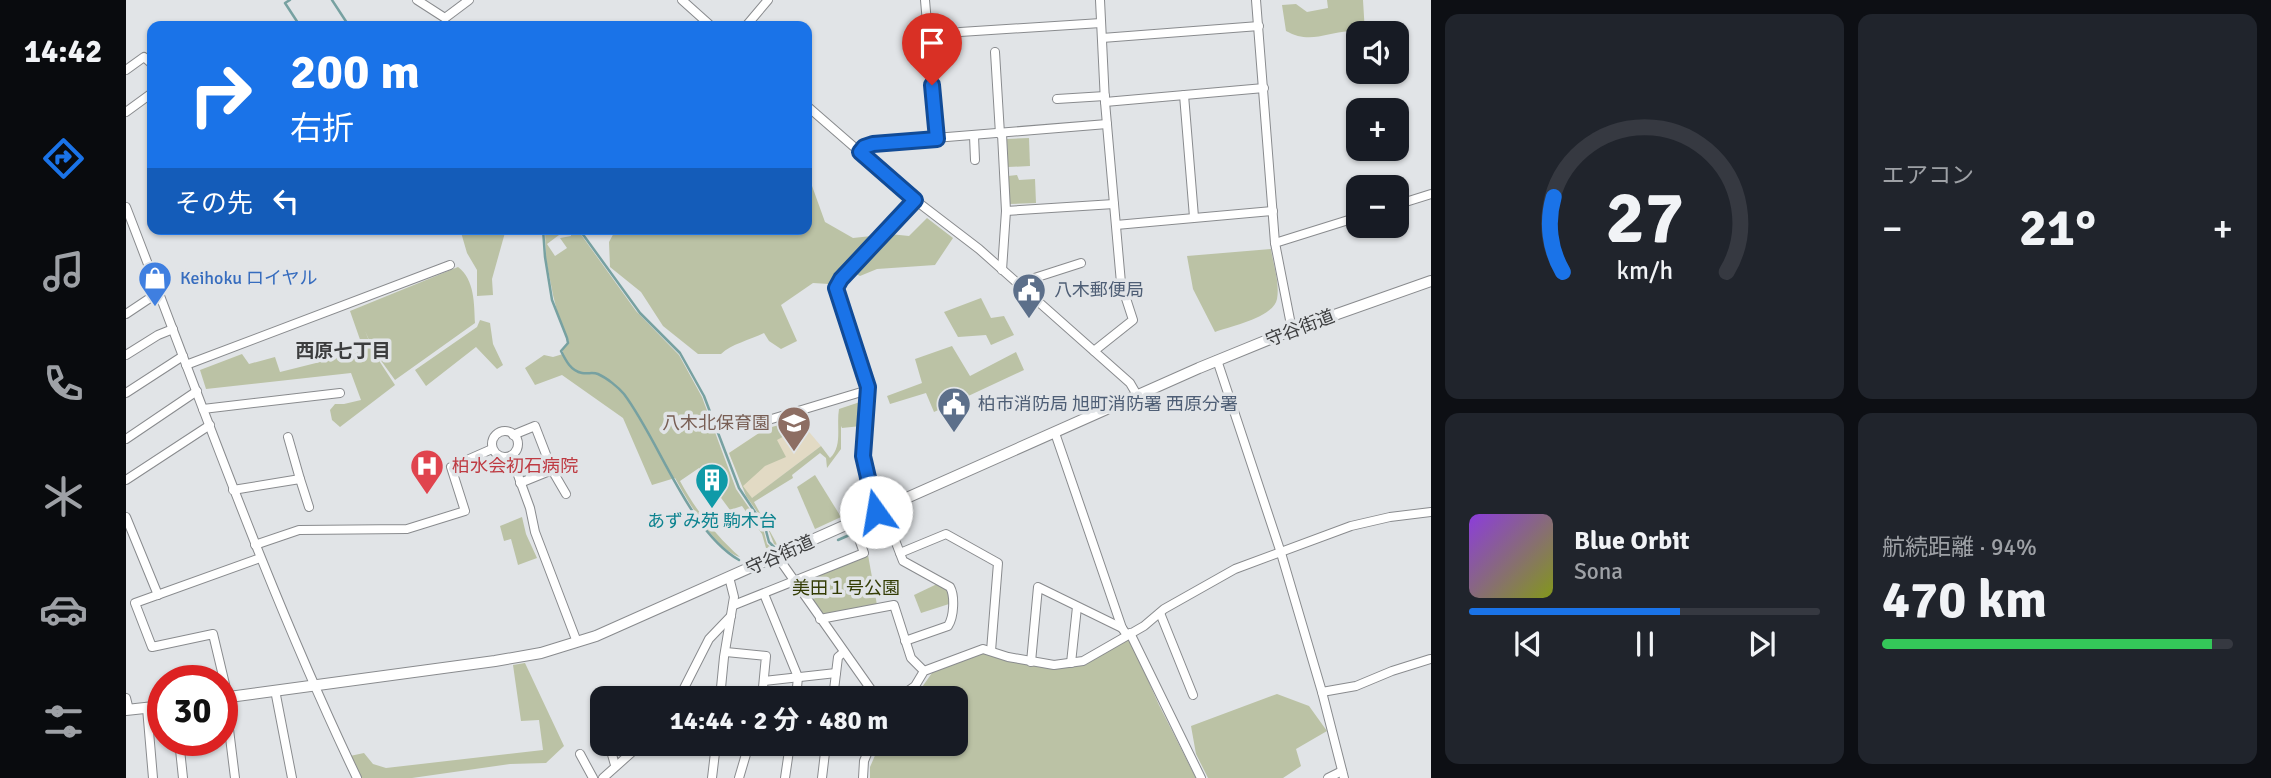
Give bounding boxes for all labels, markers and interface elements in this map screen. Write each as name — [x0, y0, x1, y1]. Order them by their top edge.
pin — [902, 13, 962, 85]
map controls — [1346, 21, 1409, 238]
button: sound — [1346, 21, 1409, 84]
icon: arrive — [913, 24, 951, 62]
text: 14:42 — [24, 32, 102, 71]
text: 200 m — [290, 42, 420, 102]
icon: right — [175, 49, 266, 140]
button: + — [1346, 98, 1409, 161]
text: 右折 — [290, 109, 354, 148]
icon: directions — [39, 134, 88, 183]
text: エアコン — [1882, 161, 1974, 190]
button: − — [1346, 175, 1409, 238]
text: 27 — [1605, 175, 1684, 264]
icon: left — [267, 182, 305, 220]
text: その先 — [175, 188, 253, 220]
text: 21° — [2019, 196, 2096, 260]
text: − — [1882, 205, 1903, 252]
text: + — [2212, 205, 2233, 252]
icon: music — [39, 247, 88, 296]
text: km/h — [1616, 255, 1673, 286]
shop icon: Keihoku ロイヤル — [136, 259, 174, 308]
place label: Keihoku ロイヤル — [180, 267, 317, 289]
public building icon: 八木郵便局 — [1010, 271, 1048, 320]
place label: 八木郵便局 — [1054, 279, 1144, 301]
street label: 守谷街道 — [1262, 305, 1338, 351]
district label: 西原七丁目 — [295, 339, 391, 363]
icon: phone — [39, 359, 88, 408]
public building icon: 柏市消防局 旭町消防署 西原分署 — [935, 385, 973, 434]
place label: 柏市消防局 旭町消防署 西原分署 — [978, 393, 1238, 415]
school or university icon: 八木北保育園 — [775, 404, 813, 453]
place label: 八木北保育園 — [662, 412, 770, 434]
hospital icon: 柏水会初石病院 — [408, 447, 446, 496]
place label: 柏水会初石病院 — [452, 455, 578, 477]
building icon: あずみ苑 駒木台 — [693, 461, 731, 510]
icon: climate — [39, 472, 88, 521]
position arrow — [839, 475, 913, 549]
place label: あずみ苑 駒木台 — [647, 510, 777, 532]
text: Blue Orbit — [1574, 525, 1690, 557]
street label: 守谷街道 — [743, 530, 817, 580]
text: 航続距離 · 94% — [1882, 533, 2037, 562]
text: Sona — [1574, 557, 1623, 586]
text: 470 km — [1882, 568, 2047, 632]
park label: 美田１号公園 — [792, 577, 900, 599]
icon: car — [39, 585, 88, 634]
icon: previous — [1509, 625, 1547, 663]
icon: pause — [1626, 625, 1664, 663]
icon: next — [1743, 625, 1781, 663]
speed limit sign: 30 — [147, 665, 238, 756]
icon: filters — [39, 697, 88, 746]
text: 14:44 · 2 分 · 480 m — [670, 705, 888, 737]

